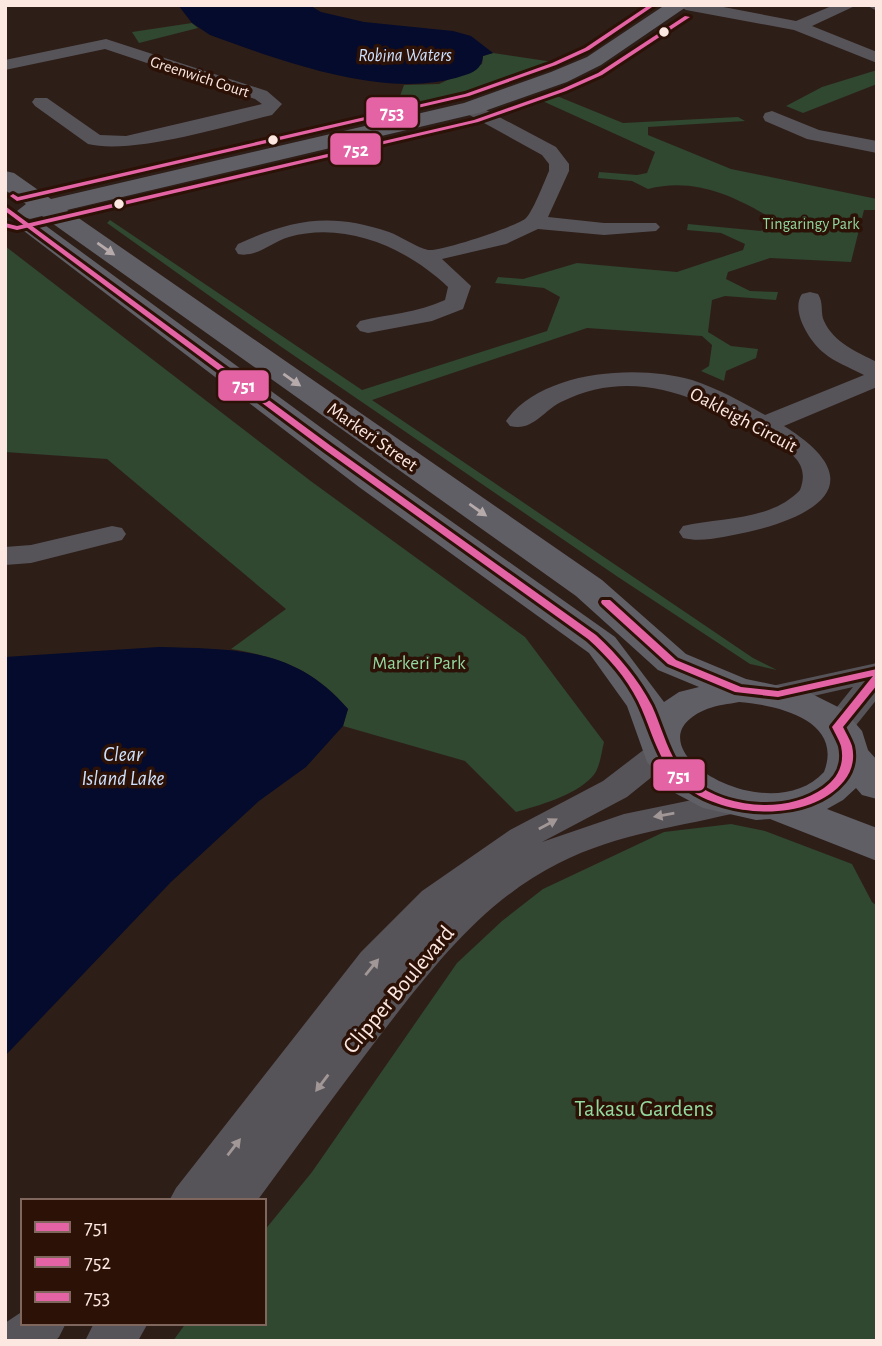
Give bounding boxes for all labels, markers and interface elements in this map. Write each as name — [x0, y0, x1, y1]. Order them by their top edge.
unlabelled marker — [657, 25, 671, 39]
water label: Robina Waters — [358, 47, 452, 65]
street label: Greenwich Court — [148, 53, 251, 100]
line badge: 753 — [365, 96, 419, 129]
text: 753 — [380, 104, 404, 123]
line badge: 752 — [329, 132, 382, 166]
unlabelled marker — [266, 133, 280, 147]
text: 752 — [343, 141, 369, 160]
unlabelled marker — [112, 197, 126, 211]
park label: Tingaringy Park — [763, 216, 860, 233]
one-way arrow — [96, 242, 116, 255]
line badge: 751 — [217, 369, 270, 402]
one-way arrow — [283, 373, 301, 387]
text: 751 — [232, 377, 256, 396]
street label: Oakleigh Circuit — [687, 384, 800, 456]
street label: Markeri Street — [324, 399, 421, 475]
one-way arrow — [469, 503, 487, 517]
park label: Markeri Park — [372, 654, 466, 673]
water label: Clear Island Lake — [81, 744, 165, 789]
line badge: 751 — [652, 758, 706, 792]
text: 751 — [667, 767, 691, 786]
one-way arrow — [653, 810, 675, 821]
one-way arrow — [538, 819, 558, 831]
street label: Clipper Boulevard — [339, 922, 459, 1058]
one-way arrow — [365, 958, 380, 976]
one-way arrow — [315, 1074, 329, 1092]
park label: Takasu Gardens — [574, 1098, 714, 1121]
one-way arrow — [226, 1138, 240, 1156]
legend — [21, 1199, 266, 1325]
text: 751 — [84, 1217, 109, 1238]
text: 752 — [84, 1252, 111, 1273]
text: 753 — [84, 1287, 110, 1308]

